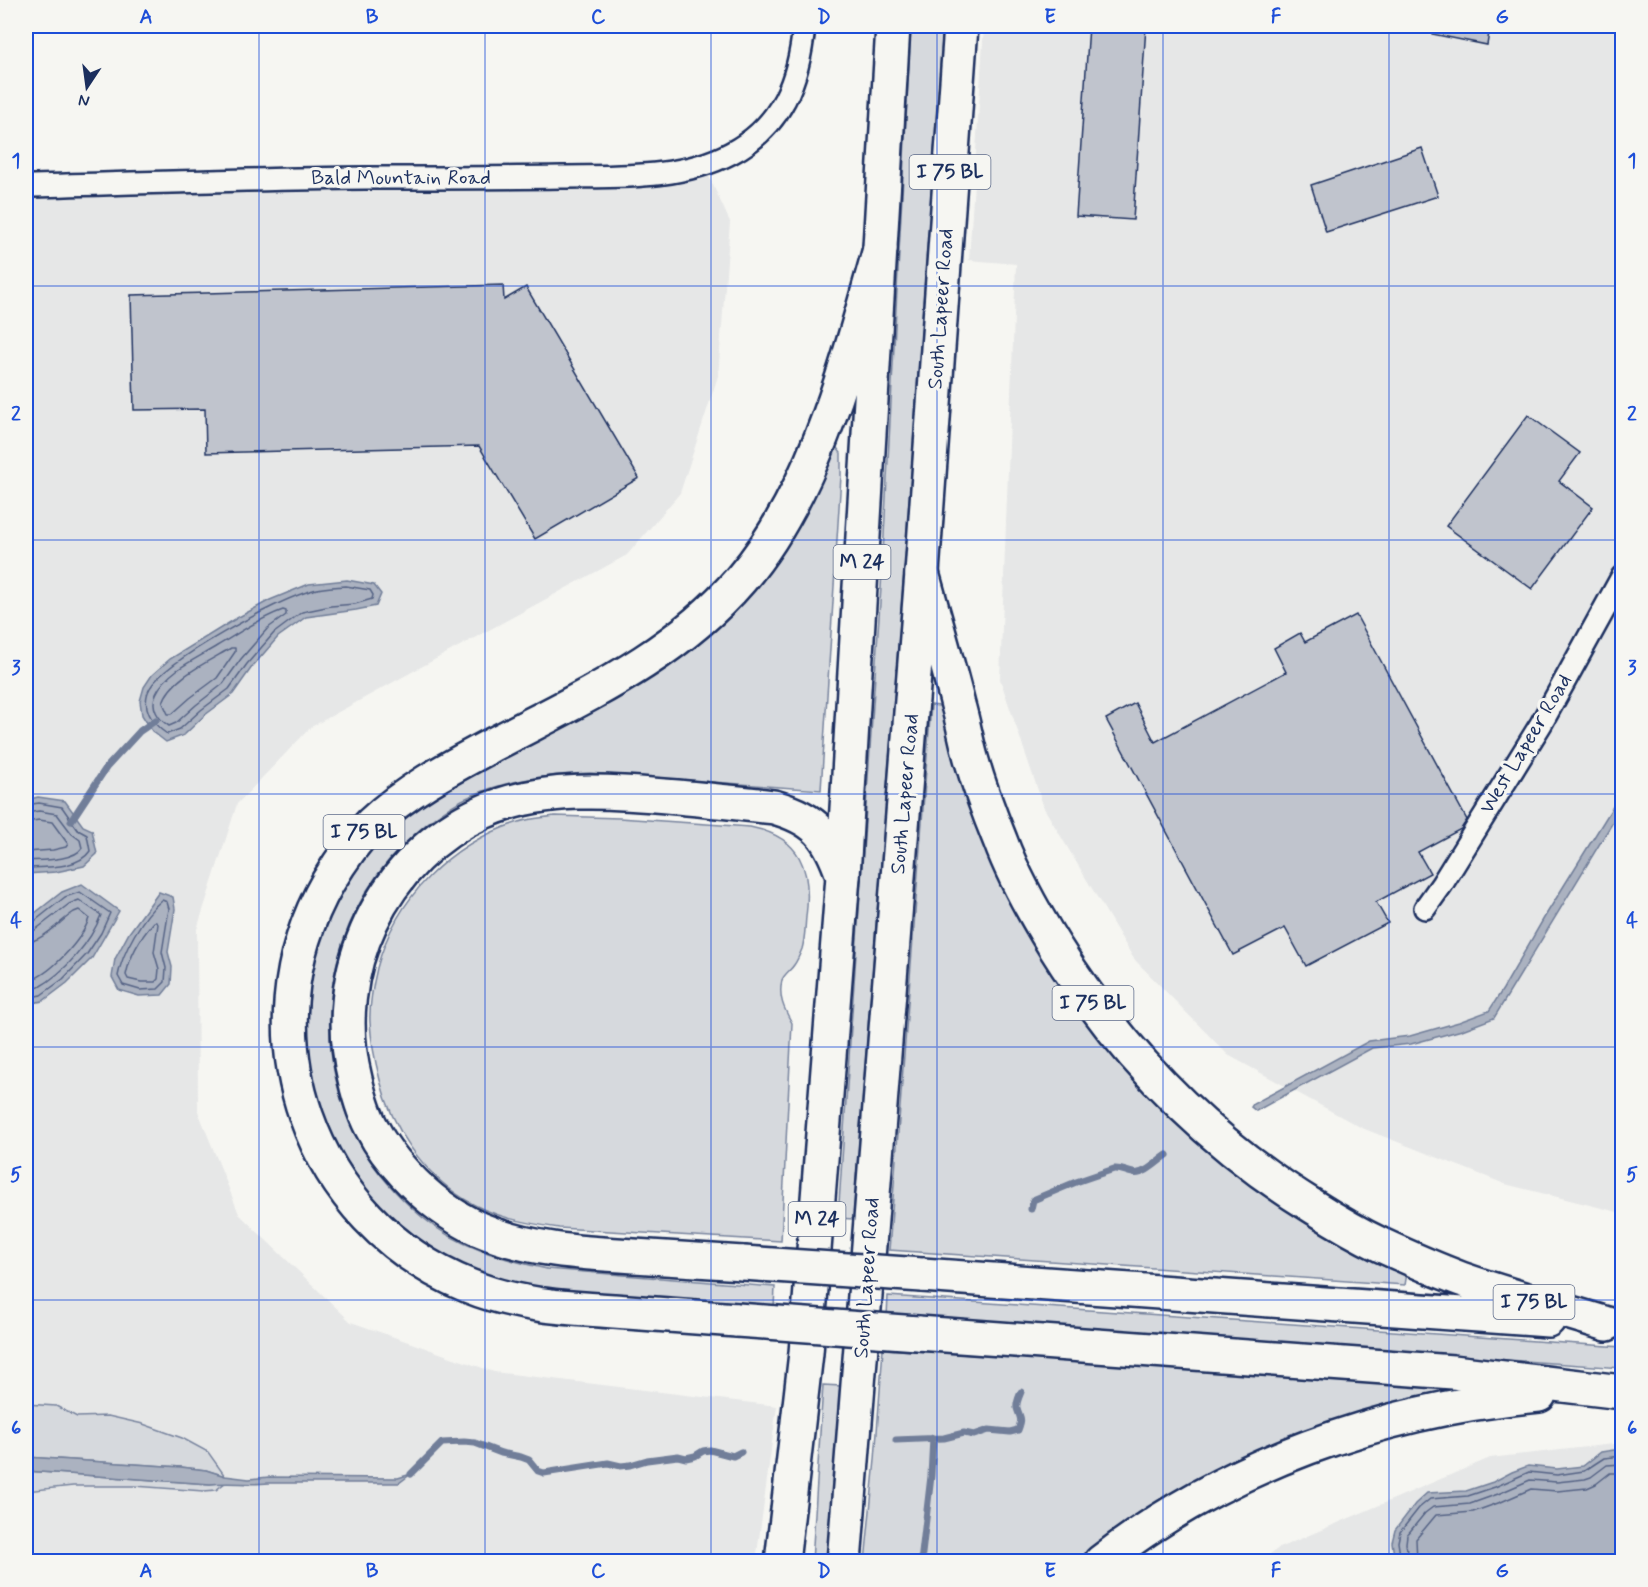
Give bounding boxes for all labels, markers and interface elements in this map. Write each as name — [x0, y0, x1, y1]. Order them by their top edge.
text: A — [139, 4, 153, 31]
text: B — [366, 4, 379, 31]
text: C — [591, 4, 606, 31]
text: D — [817, 4, 831, 31]
text: E — [1044, 4, 1056, 31]
text: F — [1271, 4, 1282, 31]
text: G — [1495, 4, 1509, 31]
north arrow — [57, 57, 117, 117]
text: N — [76, 89, 92, 112]
text: 1 — [12, 148, 20, 175]
text: 1 — [1628, 148, 1636, 175]
road number: I 75 BL — [910, 155, 990, 189]
street label: Bald Mountain Road — [311, 164, 491, 192]
street label: South Lapeer Road — [921, 228, 961, 390]
text: 2 — [11, 401, 21, 428]
text: 2 — [1627, 401, 1637, 428]
road number: M 24 — [834, 545, 890, 579]
text: 3 — [11, 655, 21, 682]
text: 3 — [1627, 655, 1637, 682]
street label: West Lapeer Road — [1473, 669, 1579, 819]
street label: South Lapeer Road — [884, 713, 926, 875]
road number: I 75 BL — [324, 815, 404, 849]
text: 4 — [10, 908, 22, 935]
text: 4 — [1626, 908, 1638, 935]
road number: I 75 BL — [1052, 986, 1134, 1020]
text: 5 — [10, 1162, 22, 1189]
text: 5 — [1626, 1162, 1638, 1189]
street label: South Lapeer Road — [847, 1197, 887, 1359]
road number: M 24 — [788, 1202, 846, 1236]
road number: I 75 BL — [1494, 1285, 1574, 1319]
text: 6 — [11, 1415, 21, 1442]
text: 6 — [1627, 1415, 1637, 1442]
text: A — [139, 1558, 153, 1585]
text: B — [366, 1558, 379, 1585]
text: C — [591, 1558, 606, 1585]
text: D — [817, 1558, 831, 1585]
text: E — [1044, 1558, 1056, 1585]
text: F — [1271, 1558, 1282, 1585]
text: G — [1495, 1558, 1509, 1585]

